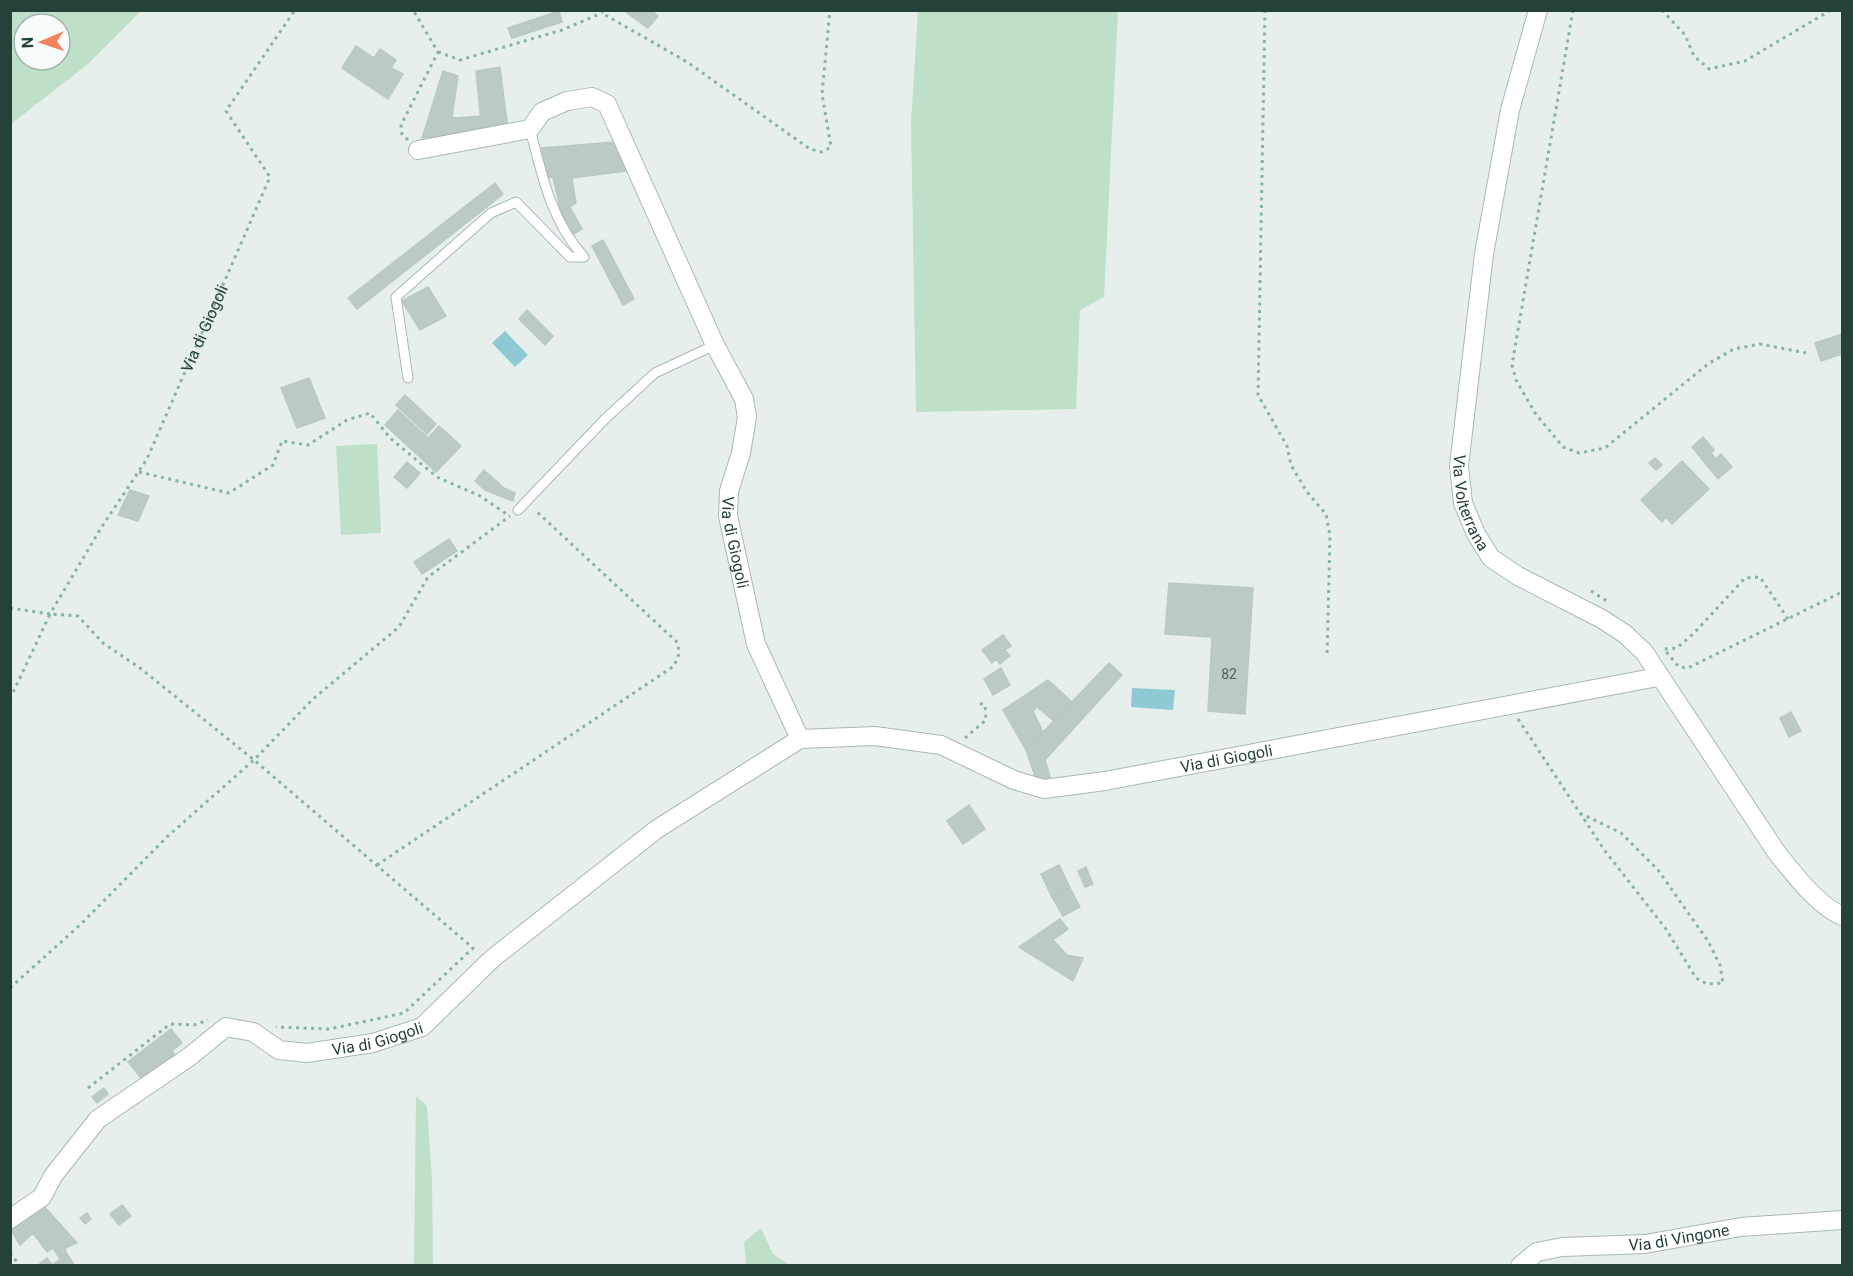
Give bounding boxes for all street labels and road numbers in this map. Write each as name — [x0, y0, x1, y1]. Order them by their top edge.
street label: Via di Giogoli — [177, 282, 232, 375]
street label: Via Volterrana — [1449, 453, 1493, 554]
street label: Via di Giogoli — [718, 496, 753, 590]
street label: Via di Giogoli — [1179, 741, 1274, 777]
street label: Via di Giogoli — [330, 1018, 425, 1059]
street label: Via di Vingone — [1628, 1220, 1731, 1255]

